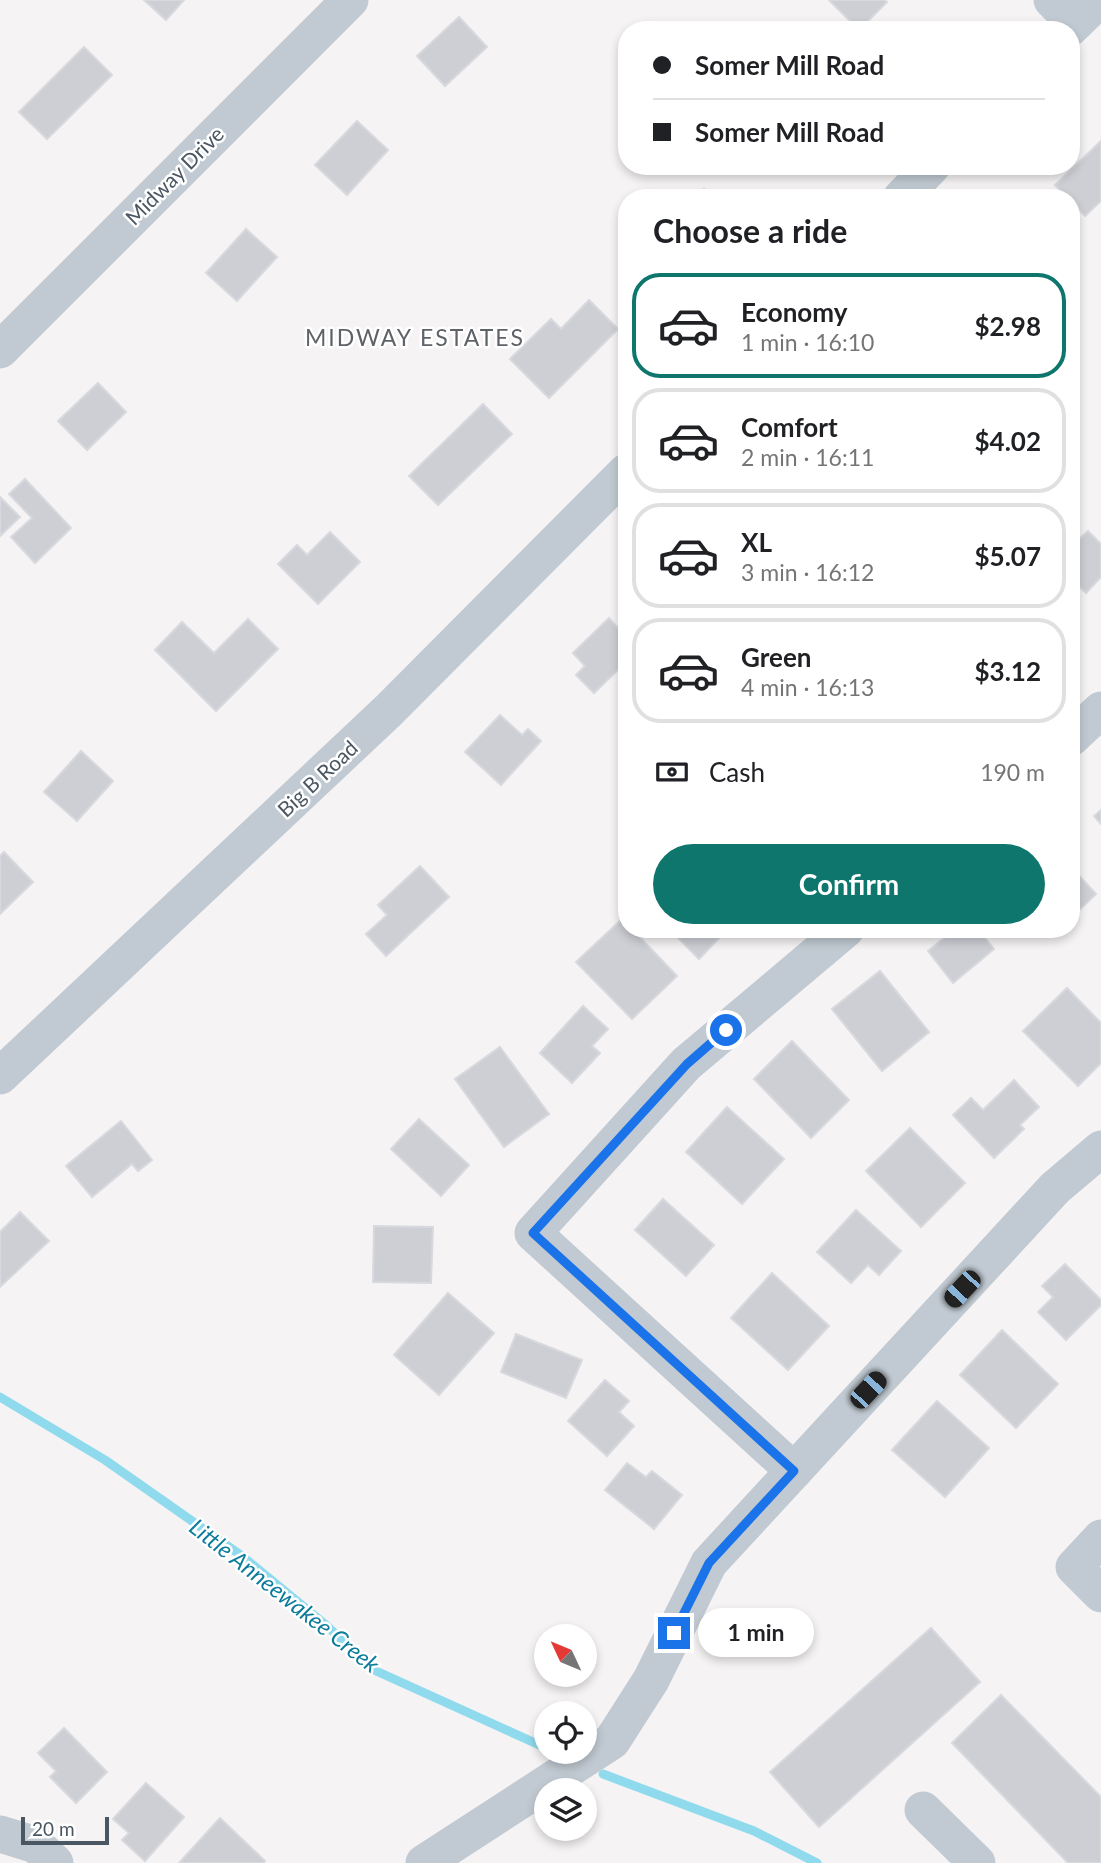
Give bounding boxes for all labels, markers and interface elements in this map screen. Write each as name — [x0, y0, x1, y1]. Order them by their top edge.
text: Somer Mill Road — [695, 49, 884, 81]
text: Somer Mill Road — [695, 116, 884, 148]
street label: Midway Drive — [120, 121, 228, 229]
text: Choose a ride — [653, 211, 847, 250]
icon: car — [657, 294, 720, 357]
text: Economy — [741, 296, 847, 328]
text: $2.98 — [975, 310, 1041, 342]
district label: MIDWAY ESTATES — [305, 323, 525, 351]
text: 1 min · 16:10 — [741, 328, 874, 356]
icon: car — [657, 409, 720, 472]
text: Comfort — [741, 411, 838, 443]
text: $4.02 — [975, 425, 1041, 457]
text: 2 min · 16:11 — [741, 443, 874, 471]
icon: car — [657, 524, 720, 587]
text: XL — [741, 526, 772, 558]
text: $5.07 — [975, 540, 1041, 572]
text: 3 min · 16:12 — [741, 558, 874, 586]
icon: car — [657, 639, 720, 702]
text: Green — [741, 641, 811, 673]
text: $3.12 — [975, 655, 1041, 687]
text: 4 min · 16:13 — [741, 673, 874, 701]
street label: Big B Road — [272, 735, 362, 821]
icon: cash — [653, 753, 691, 791]
text: Cash — [709, 756, 765, 788]
text: 190 m — [980, 758, 1045, 786]
button: Confirm — [653, 844, 1045, 924]
route start — [710, 1014, 742, 1046]
car — [940, 1266, 985, 1312]
car — [846, 1367, 891, 1413]
water label: Little Anneewakee Creek — [184, 1512, 386, 1679]
callout: 1 min — [698, 1608, 814, 1658]
route end — [658, 1617, 690, 1649]
text: 1 min — [727, 1618, 785, 1646]
north arrow — [534, 1624, 597, 1687]
map controls — [534, 1624, 597, 1841]
button: locate — [534, 1701, 597, 1764]
button: layers — [534, 1778, 597, 1841]
scale bar — [21, 1814, 108, 1846]
text: 20 m — [32, 1817, 75, 1840]

